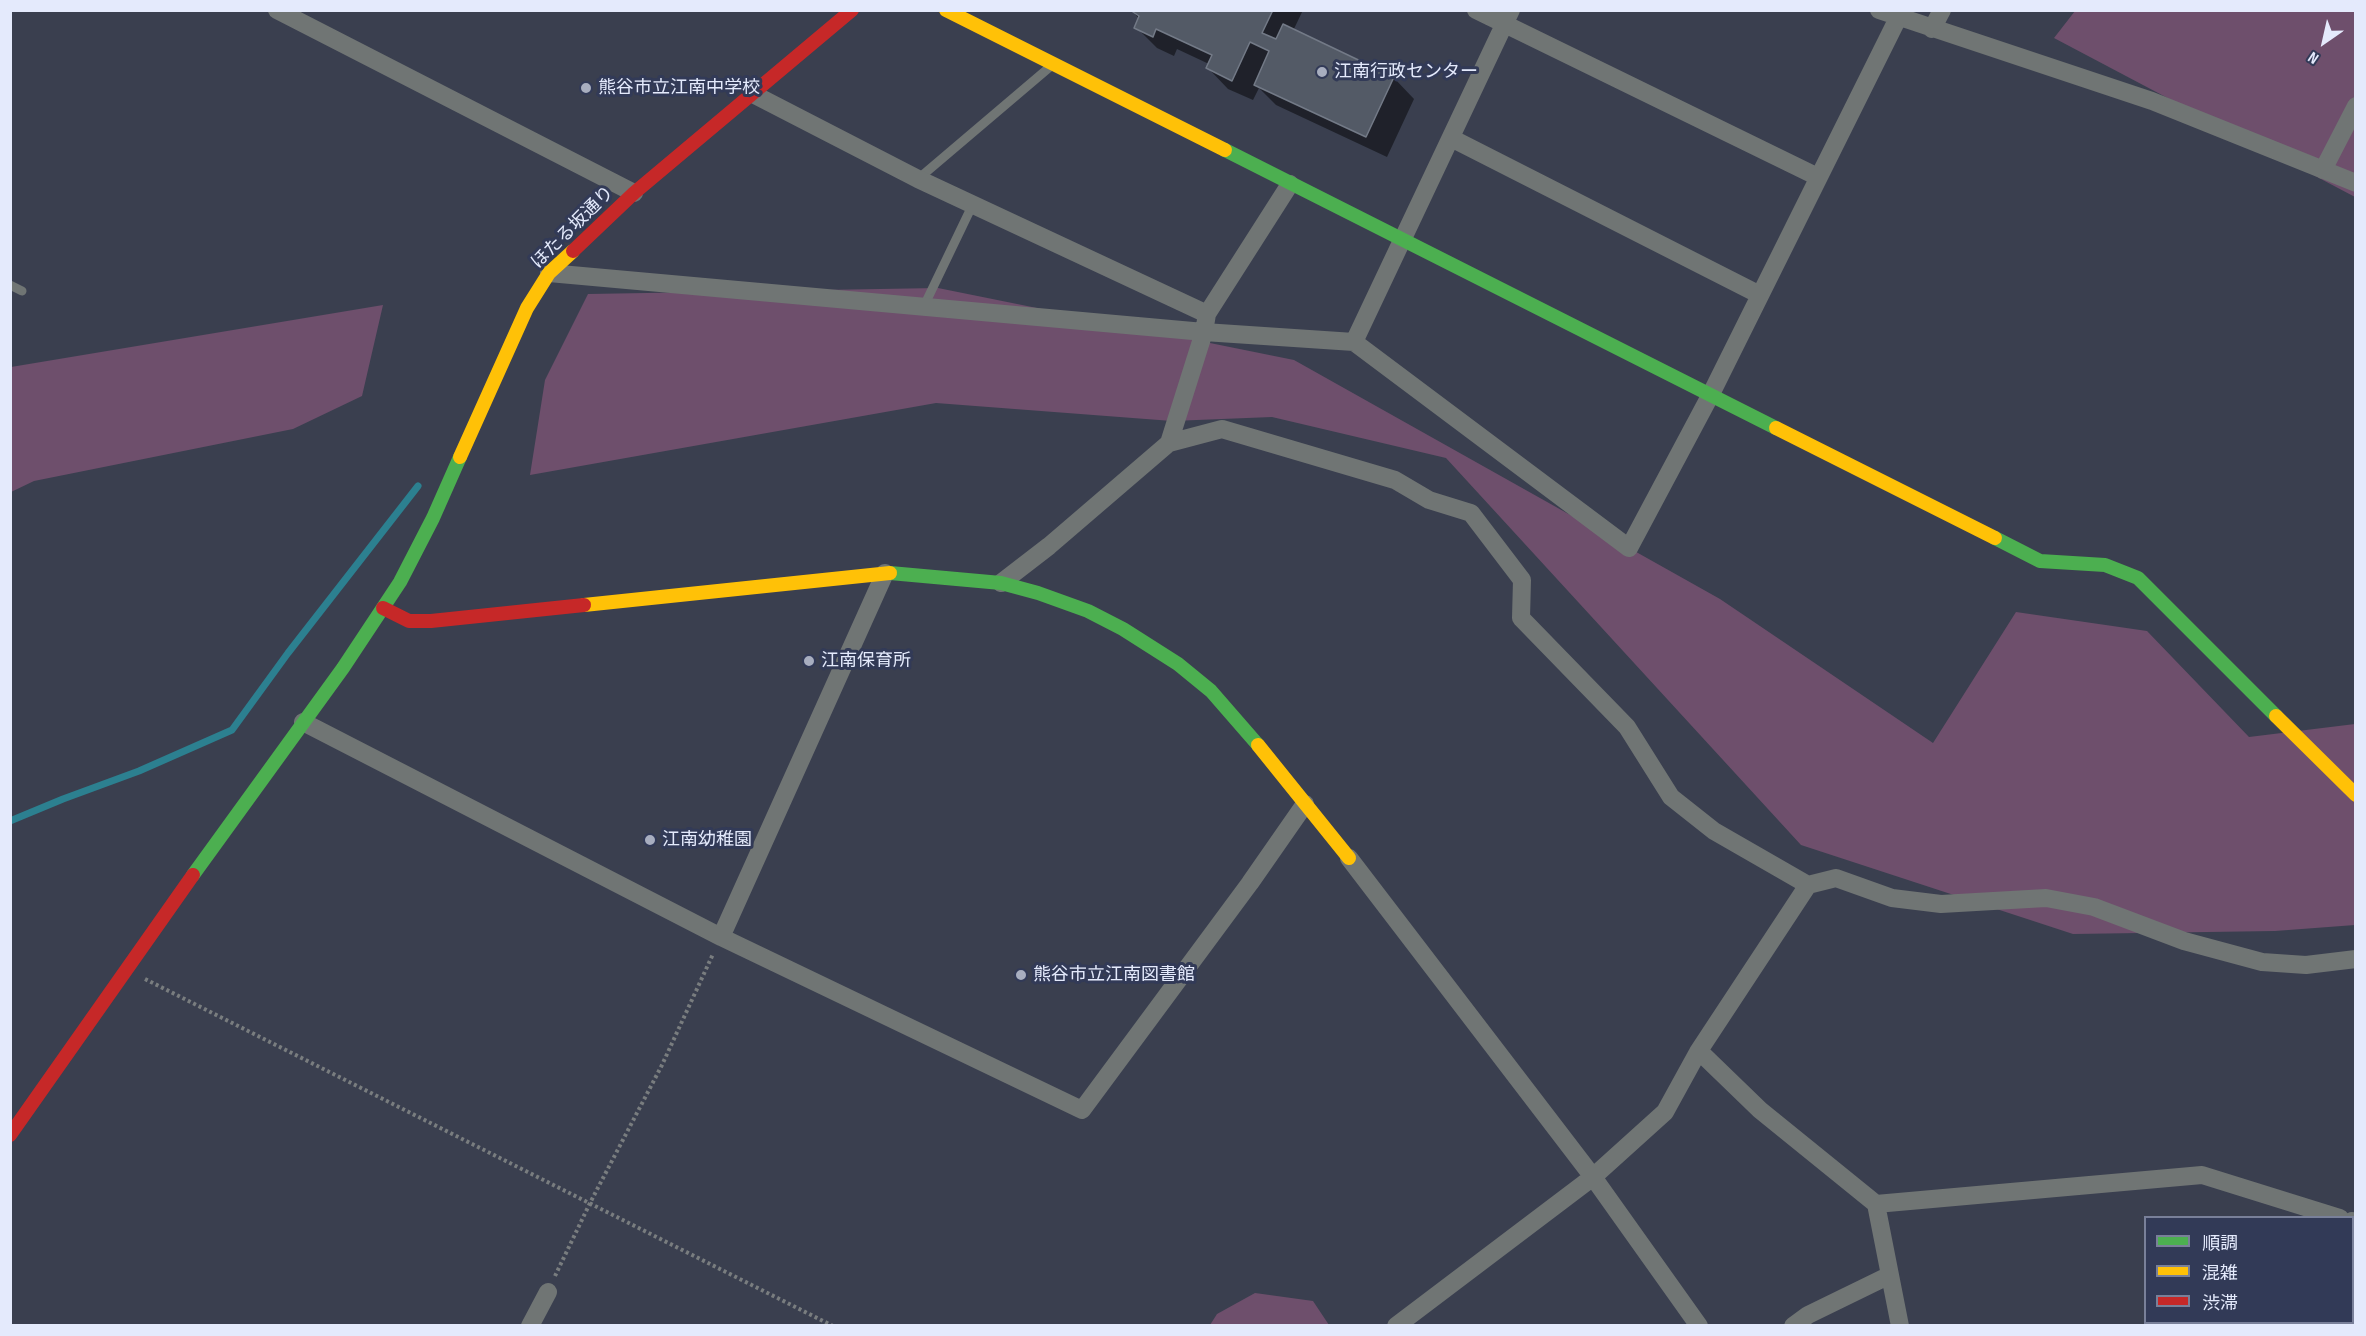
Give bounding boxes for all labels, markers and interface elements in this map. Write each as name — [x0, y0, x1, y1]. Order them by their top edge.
north arrow — [2294, 12, 2354, 72]
text: N — [2305, 47, 2323, 68]
place label: 江南行政センター — [1334, 61, 1478, 83]
marker: 江南行政センター — [1315, 65, 1329, 79]
place label: 熊谷市立江南中学校 — [598, 77, 760, 99]
marker: 熊谷市立江南中学校 — [579, 81, 593, 95]
street label: ほたる坂通り — [527, 182, 619, 274]
place label: 江南保育所 — [821, 650, 911, 672]
marker: 江南保育所 — [802, 654, 816, 668]
place label: 江南幼稚園 — [662, 829, 752, 851]
marker: 江南幼稚園 — [643, 833, 657, 847]
place label: 熊谷市立江南図書館 — [1033, 964, 1195, 986]
marker: 熊谷市立江南図書館 — [1014, 968, 1028, 982]
legend — [2144, 1216, 2354, 1324]
text: 順調 — [2202, 1233, 2238, 1254]
text: 混雑 — [2202, 1263, 2238, 1284]
text: 渋滞 — [2202, 1293, 2238, 1314]

